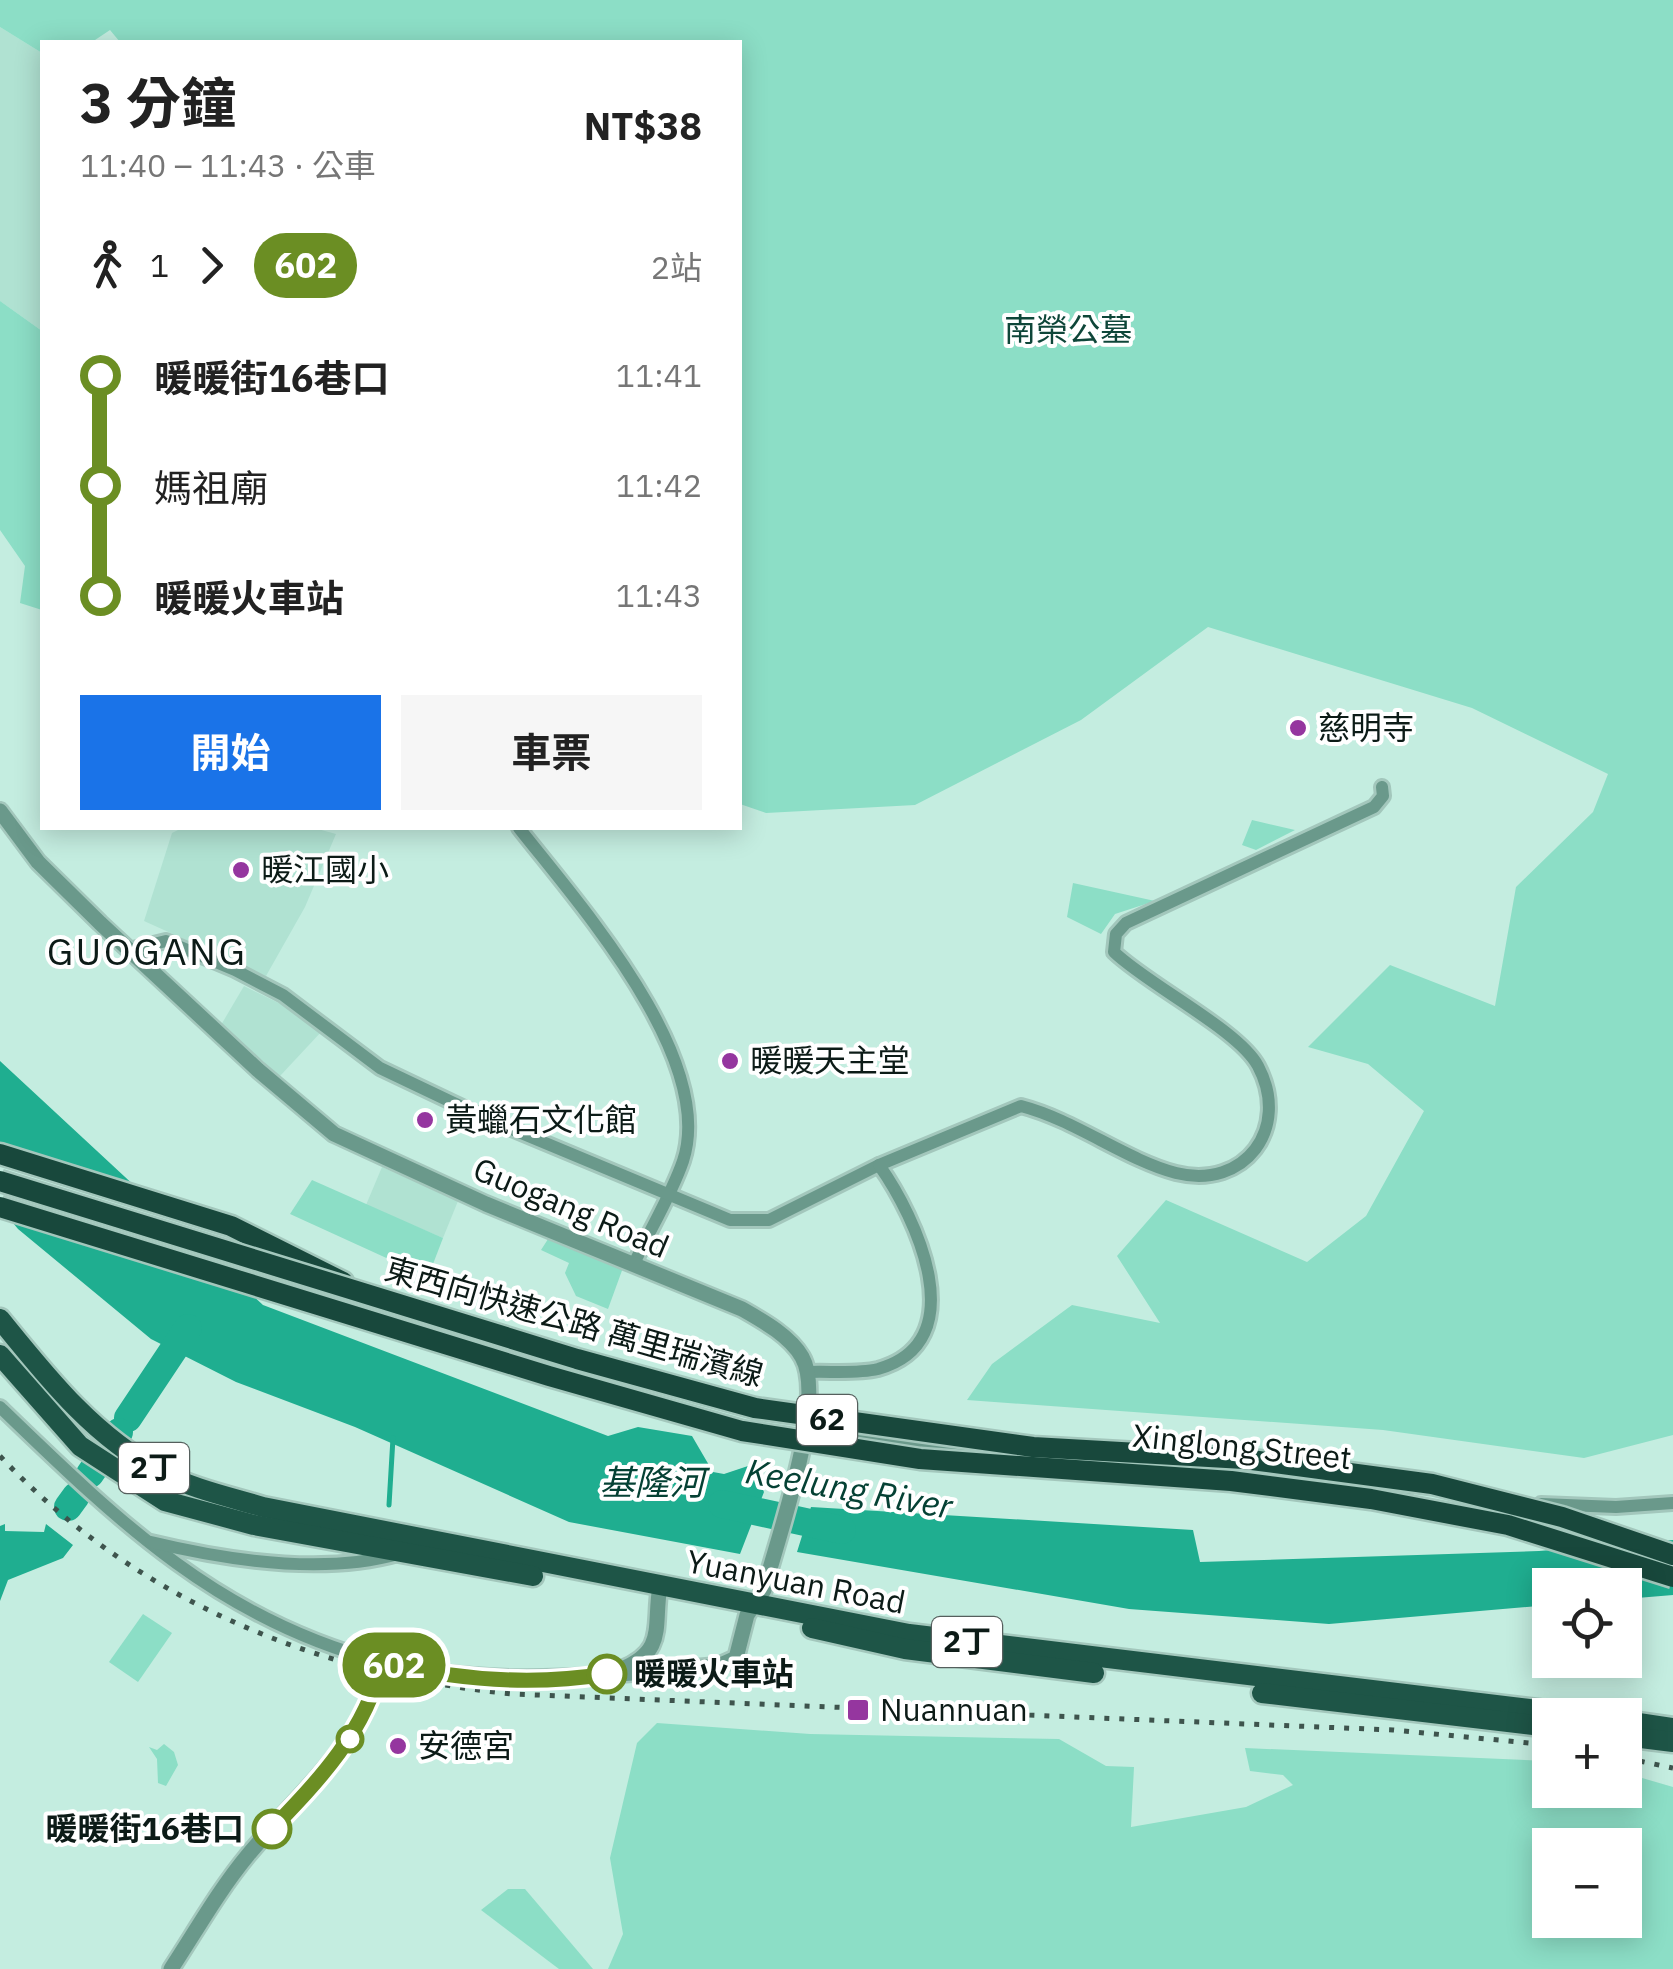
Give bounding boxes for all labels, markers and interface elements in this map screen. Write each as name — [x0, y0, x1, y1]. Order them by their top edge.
text: 3 分鐘 — [80, 67, 236, 138]
text: NT$38 — [584, 101, 702, 150]
text: 11:40 – 11:43 · 公車 — [80, 144, 376, 186]
icon: walk — [80, 238, 135, 293]
icon: forward — [184, 238, 239, 293]
text: 602 — [274, 242, 337, 288]
text: 1 — [150, 244, 169, 286]
text: 2站 — [651, 246, 702, 288]
park label: 南榮公墓 — [1004, 308, 1132, 350]
text: 暖暖街16巷口 — [154, 353, 390, 402]
text: 11:41 — [616, 354, 702, 396]
text: 媽祖廟 — [154, 463, 268, 512]
text: 11:42 — [616, 464, 702, 506]
text: 暖暖火車站 — [154, 573, 344, 622]
text: 11:43 — [616, 574, 702, 616]
button: 開始 — [80, 695, 381, 810]
button: 車票 — [401, 695, 702, 810]
place label: 慈明寺 — [1318, 706, 1414, 748]
marker: 慈明寺 — [1287, 717, 1309, 739]
place label: 暖江國小 — [261, 848, 389, 890]
marker: 暖江國小 — [230, 859, 252, 881]
district label: GUOGANG — [47, 926, 247, 975]
place label: 暖暖天主堂 — [750, 1039, 910, 1081]
marker: 暖暖天主堂 — [719, 1050, 741, 1072]
place label: 黃蠟石文化館 — [445, 1098, 637, 1140]
marker: 黃蠟石文化館 — [414, 1109, 436, 1131]
street label: Guogang Road — [467, 1147, 676, 1267]
street label: 東西向快速公路 萬里瑞濱線 — [380, 1247, 768, 1395]
road number: 62 — [797, 1395, 857, 1445]
street label: Xinglong Street — [1131, 1414, 1354, 1478]
road number: 2丁 — [119, 1443, 189, 1493]
water label: Keelung River — [742, 1447, 957, 1529]
water label: 基隆河 — [599, 1459, 710, 1505]
street label: Yuanyuan Road — [683, 1539, 909, 1623]
map controls — [1532, 1568, 1642, 1938]
button: locate — [1532, 1568, 1642, 1678]
road number: 2丁 — [932, 1617, 1002, 1667]
line badge: 602 — [336, 1632, 452, 1698]
text: 602 — [362, 1642, 426, 1688]
place label: 暖暖火車站 — [634, 1652, 794, 1694]
marker: 暖暖火車站 — [588, 1655, 626, 1693]
place label: Nuannuan — [880, 1688, 1028, 1730]
marker: Nuannuan — [845, 1697, 871, 1723]
button: + — [1532, 1698, 1642, 1808]
place label: 安德宮 — [418, 1724, 514, 1766]
unlabelled marker — [337, 1726, 363, 1752]
marker: 安德宮 — [387, 1735, 409, 1757]
place label: 暖暖街16巷口 — [46, 1807, 244, 1849]
marker: 暖暖街16巷口 — [253, 1810, 291, 1848]
button: − — [1532, 1828, 1642, 1938]

